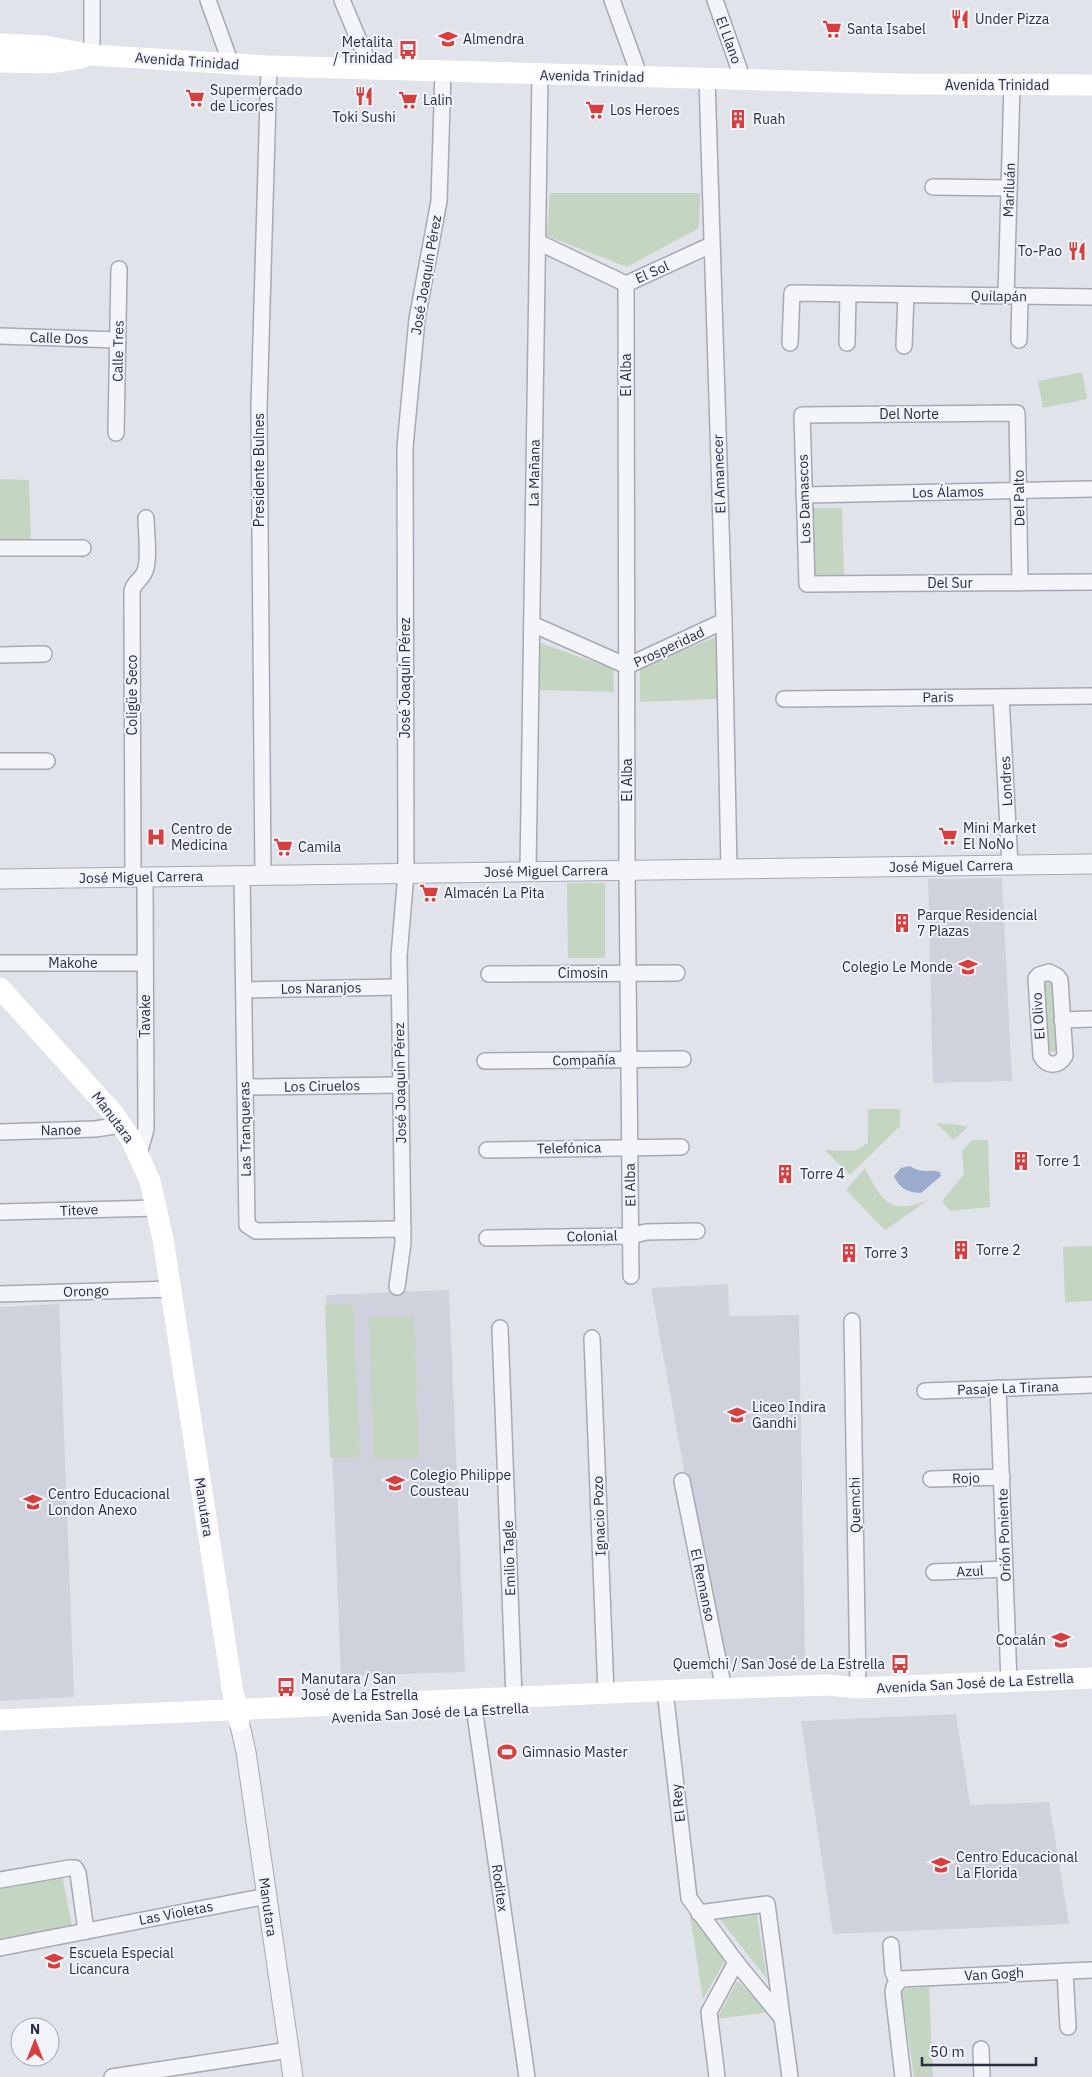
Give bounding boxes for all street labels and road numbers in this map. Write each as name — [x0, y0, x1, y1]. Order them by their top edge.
street label: El Llano — [712, 14, 746, 66]
street label: Avenida Trinidad — [134, 48, 240, 74]
street label: Avenida Trinidad — [539, 66, 645, 86]
street label: Avenida Trinidad — [945, 76, 1049, 94]
street label: Mariluán — [999, 162, 1019, 218]
street label: José Joaquín Pérez — [407, 213, 445, 336]
street label: El Sol — [632, 257, 672, 287]
street label: Quilapán — [971, 287, 1027, 305]
street label: Calle Tres — [108, 320, 128, 382]
street label: Calle Dos — [29, 328, 89, 348]
street label: El Alba — [617, 353, 635, 397]
street label: Del Norte — [879, 405, 939, 423]
street label: Presidente Bulnes — [250, 413, 268, 527]
street label: El Amanecer — [709, 434, 729, 514]
street label: La Mañana — [524, 439, 544, 507]
street label: Los Damascos — [793, 454, 815, 544]
street label: Del Palto — [1010, 469, 1028, 526]
street label: Los Álamos — [912, 481, 984, 502]
street label: Del Sur — [927, 574, 973, 592]
street label: José Joaquín Pérez — [396, 617, 414, 739]
street label: Prosperidad — [631, 623, 707, 671]
street label: Coligüe Seco — [123, 654, 141, 735]
street label: Paris — [922, 688, 954, 706]
street label: Londres — [996, 755, 1016, 807]
street label: El Alba — [618, 758, 636, 802]
street label: José Miguel Carrera — [889, 856, 1014, 876]
street label: José Miguel Carrera — [484, 861, 609, 881]
street label: José Miguel Carrera — [79, 867, 204, 887]
street label: Makohe — [48, 954, 98, 972]
street label: Cimosin — [558, 964, 608, 982]
street label: Los Naranjos — [280, 978, 362, 998]
street label: El Olivo — [1027, 992, 1049, 1040]
street label: Tavake — [136, 994, 154, 1038]
street label: José Joaquín Pérez — [390, 1022, 410, 1144]
street label: Compañía — [552, 1050, 616, 1070]
street label: Los Ciruelos — [284, 1076, 360, 1096]
street label: Las Tranqueras — [235, 1081, 255, 1177]
street label: Manutara — [88, 1088, 138, 1147]
street label: Nanoe — [40, 1121, 82, 1139]
street label: Telefónica — [537, 1138, 602, 1158]
street label: El Alba — [621, 1162, 639, 1207]
street label: Titeve — [59, 1200, 99, 1220]
street label: Colonial — [566, 1227, 618, 1245]
street label: Orongo — [63, 1281, 109, 1301]
street label: Pasaje La Tirana — [957, 1377, 1060, 1399]
street label: Rojo — [952, 1469, 980, 1487]
street label: Ignacio Pozo — [589, 1475, 609, 1556]
street label: Manutara — [190, 1476, 218, 1538]
street label: Quemchi — [846, 1477, 864, 1533]
street label: Orión Poniente — [993, 1488, 1015, 1582]
street label: Emilio Tagle — [499, 1520, 519, 1596]
street label: El Remanso — [687, 1547, 720, 1623]
street label: Azul — [956, 1561, 984, 1581]
street label: Avenida San José de La Estrella — [876, 1669, 1075, 1697]
street label: Avenida San José de La Estrella — [331, 1699, 530, 1727]
street label: El Rey — [667, 1783, 689, 1823]
street label: Roditex — [488, 1863, 512, 1913]
street label: Manutara — [255, 1876, 281, 1938]
street label: Las Violetas — [137, 1897, 215, 1929]
street label: Van Gogh — [964, 1963, 1024, 1985]

